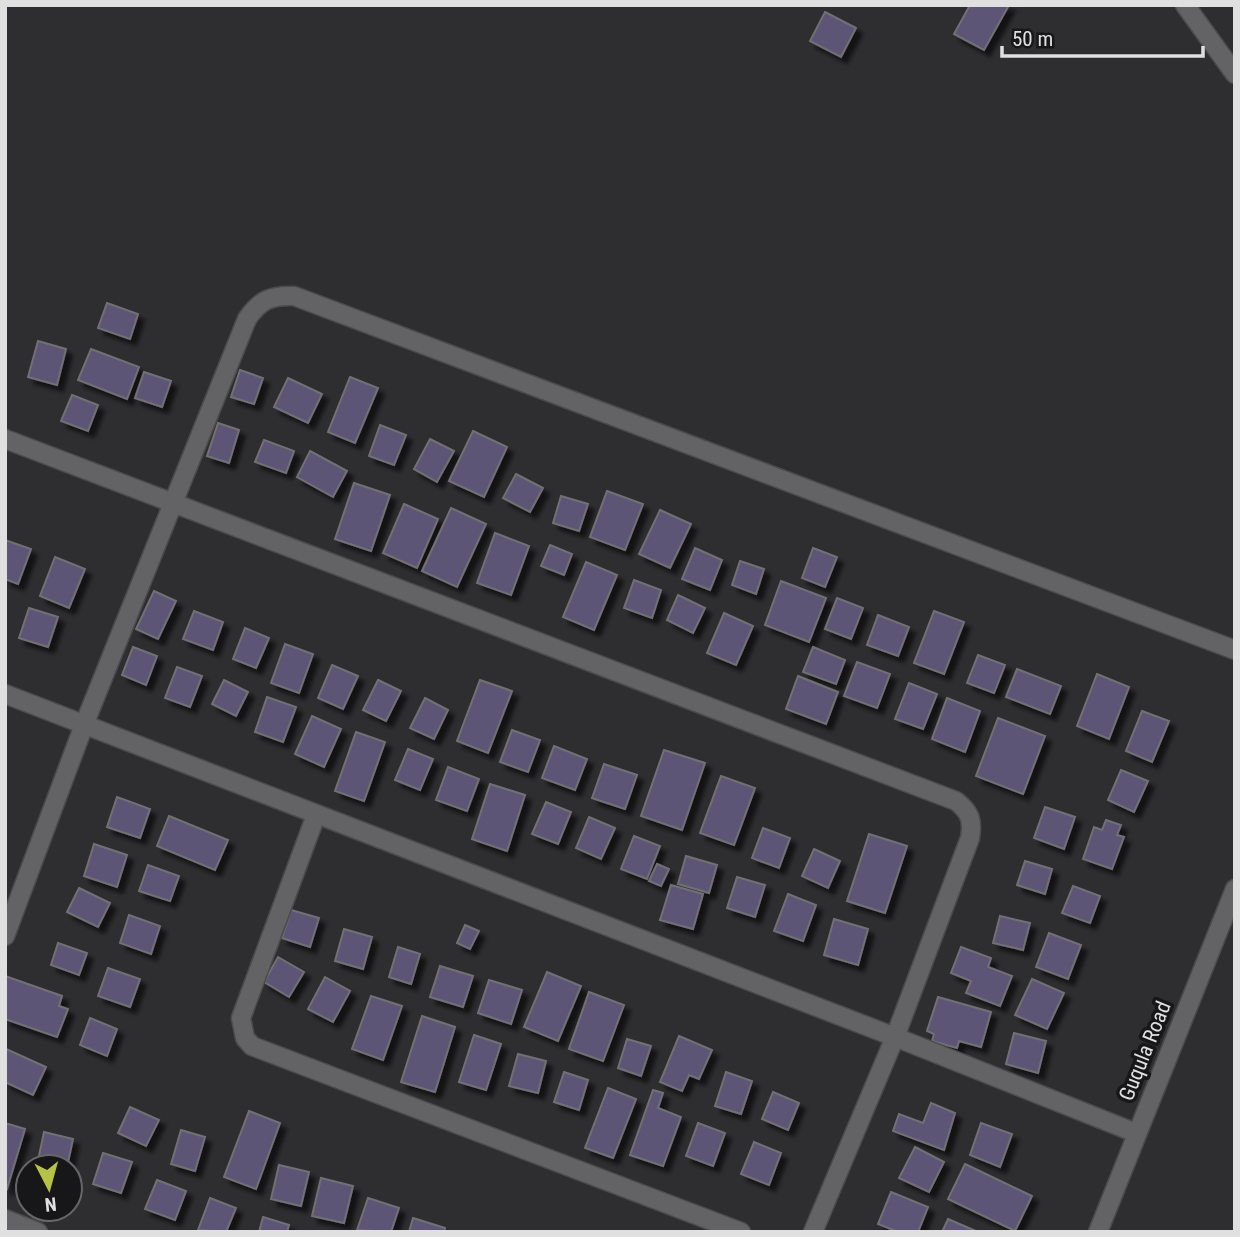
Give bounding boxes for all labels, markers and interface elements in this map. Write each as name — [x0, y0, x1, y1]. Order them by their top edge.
scale bar — [1002, 14, 1203, 58]
text: 50 m — [1012, 27, 1053, 51]
street label: Guqula Road — [1114, 998, 1176, 1104]
north arrow — [14, 1153, 84, 1223]
text: N — [44, 1192, 58, 1216]

